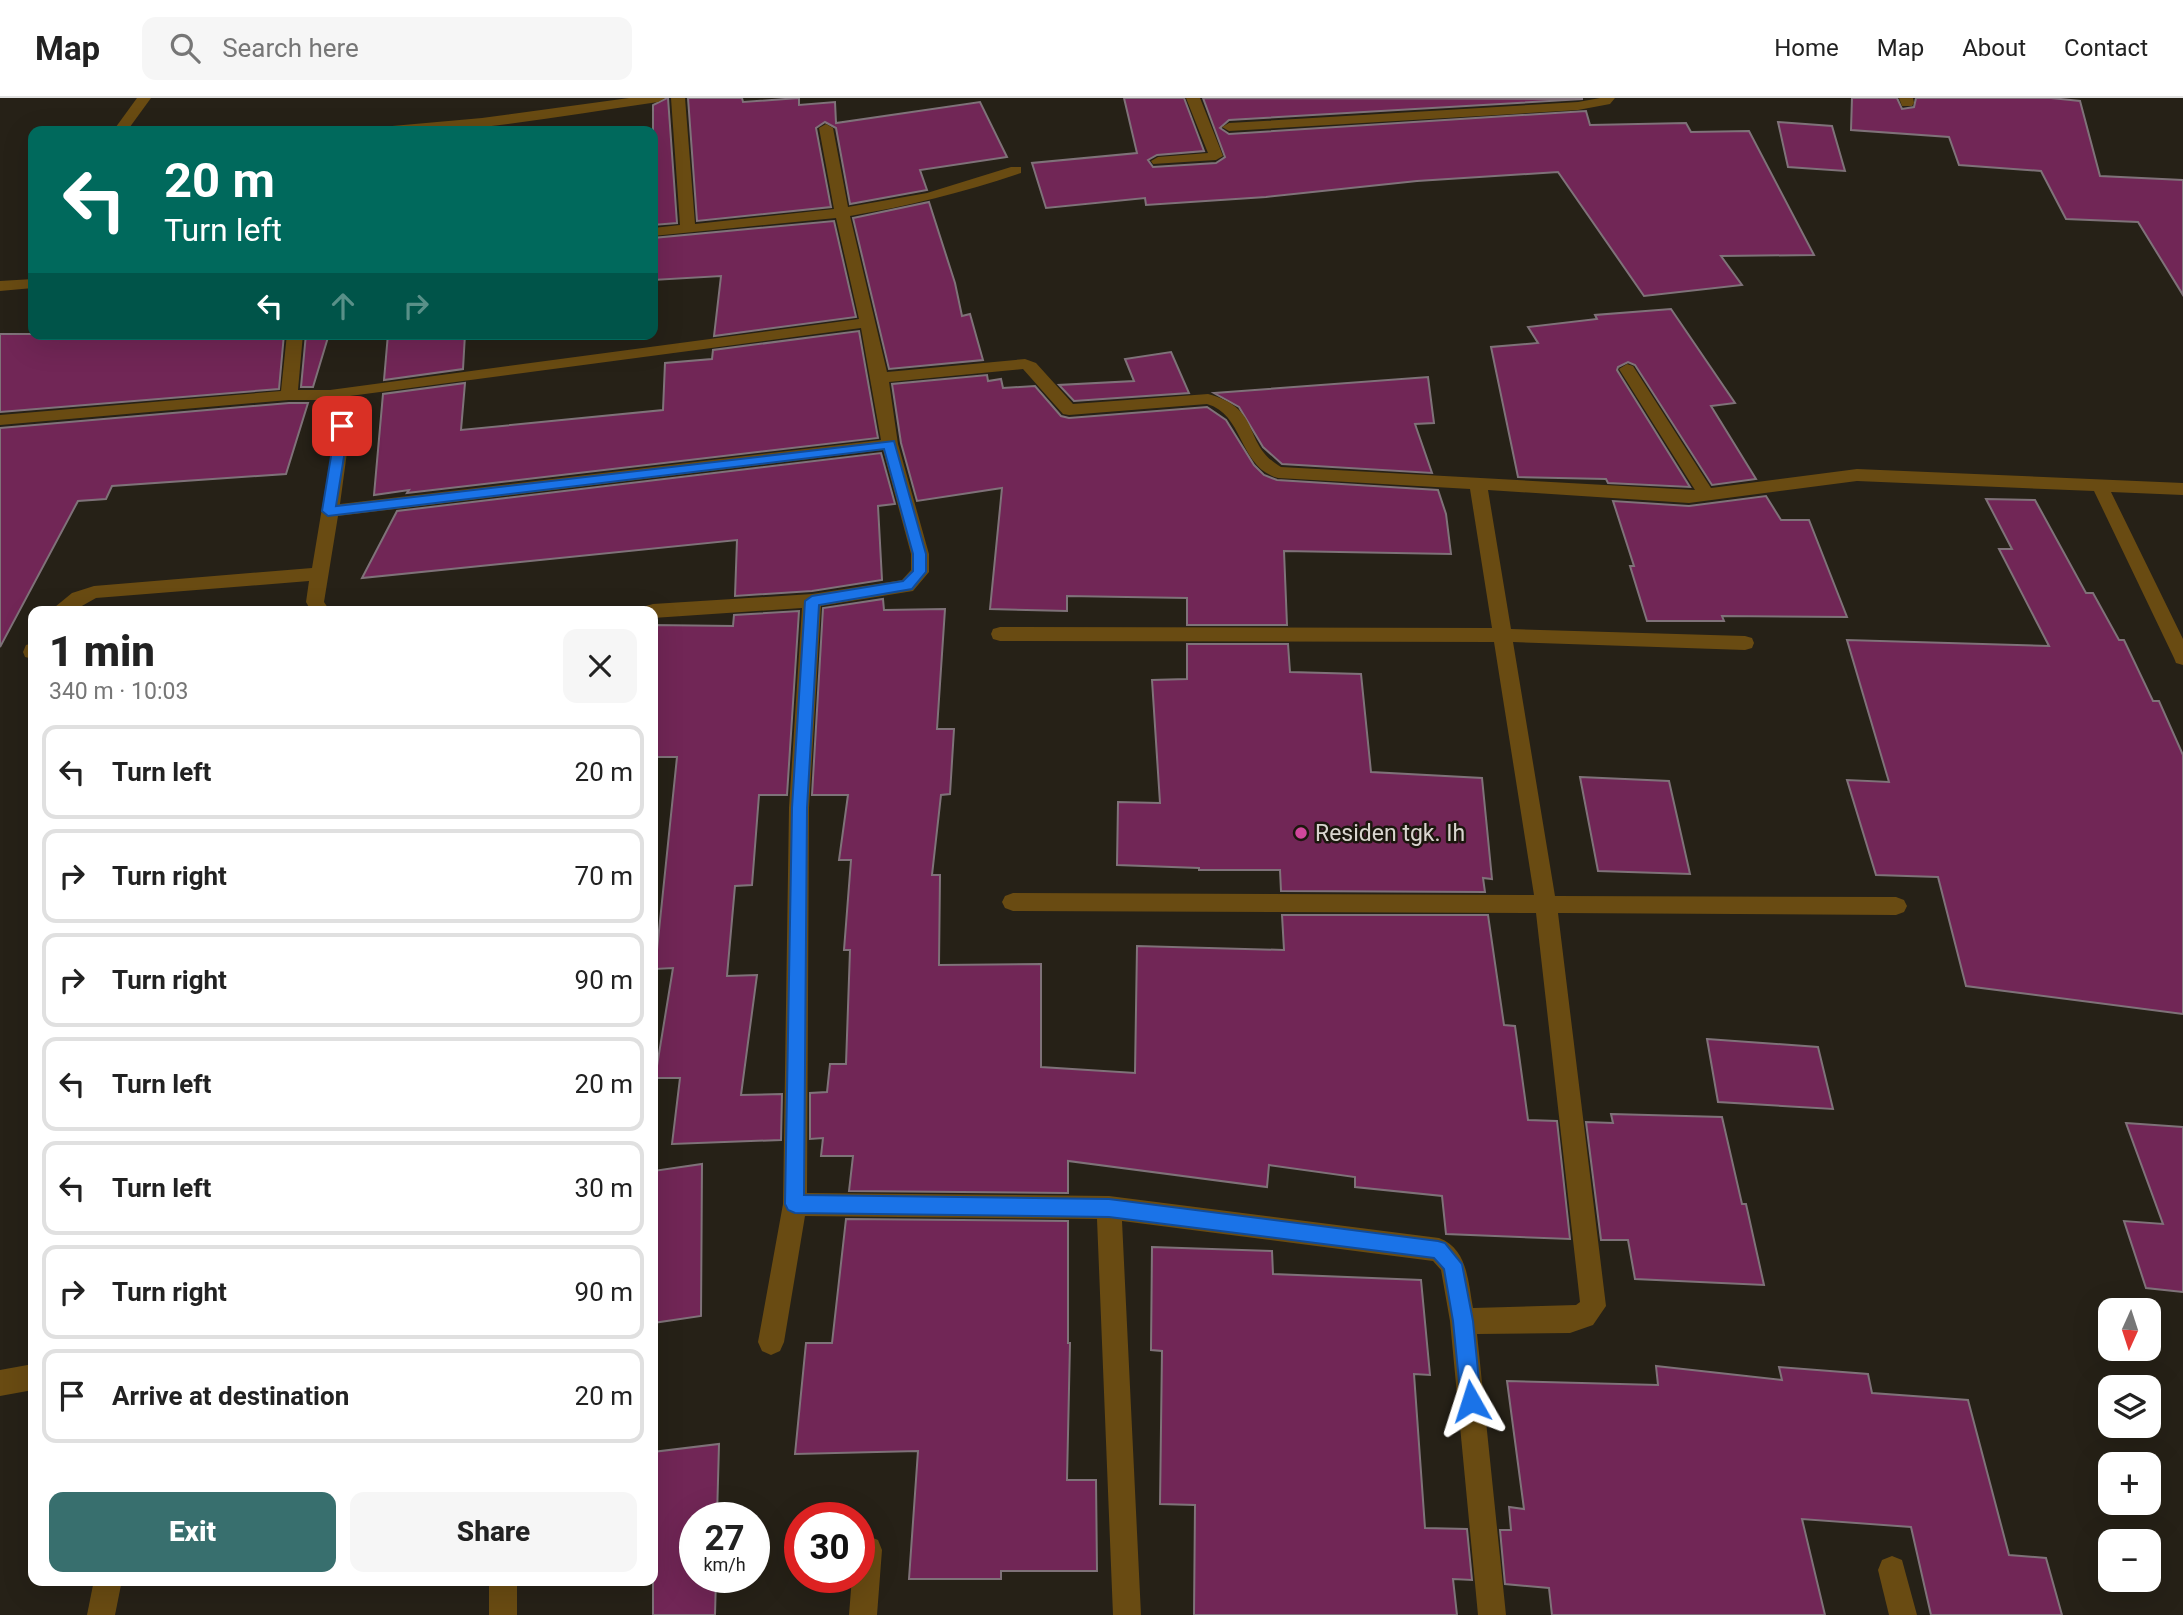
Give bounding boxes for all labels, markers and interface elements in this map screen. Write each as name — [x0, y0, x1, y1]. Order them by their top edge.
search box — [142, 17, 632, 80]
text: Map — [35, 29, 100, 68]
icon: search — [166, 29, 204, 67]
text: Search here — [222, 33, 359, 63]
text: Home — [1774, 34, 1839, 62]
text: Map — [1877, 34, 1924, 62]
text: About — [1962, 34, 2026, 62]
text: Contact — [2064, 34, 2148, 62]
text: 20 m — [164, 152, 275, 209]
icon: left — [49, 154, 140, 245]
text: Turn left — [164, 211, 282, 249]
icon: left — [251, 287, 289, 325]
icon: ahead — [324, 287, 362, 325]
icon: right — [397, 287, 435, 325]
pin — [312, 396, 372, 456]
icon: arrive — [323, 407, 361, 445]
text: 1 min — [49, 627, 155, 676]
button: close — [563, 629, 637, 703]
text: 340 m · 10:03 — [49, 678, 188, 705]
icon: left — [53, 753, 91, 791]
text: Turn left — [112, 757, 211, 787]
text: 20 m — [575, 757, 633, 787]
place label: Residen tgk. Ih — [1315, 820, 1465, 847]
marker: Residen tgk. Ih — [1293, 825, 1309, 841]
icon: right — [53, 857, 91, 895]
text: Turn right — [112, 861, 227, 891]
text: 70 m — [575, 861, 633, 891]
icon: right — [53, 961, 91, 999]
text: Turn right — [112, 965, 227, 995]
text: 90 m — [575, 965, 633, 995]
icon: left — [53, 1065, 91, 1103]
text: Turn left — [112, 1069, 211, 1099]
text: 20 m — [575, 1069, 633, 1099]
icon: left — [53, 1169, 91, 1207]
text: Turn left — [112, 1173, 211, 1203]
text: 30 m — [575, 1173, 633, 1203]
icon: right — [53, 1273, 91, 1311]
text: Turn right — [112, 1277, 227, 1307]
text: 90 m — [575, 1277, 633, 1307]
north arrow — [2098, 1298, 2161, 1362]
map controls — [2098, 1298, 2161, 1592]
position arrow — [1434, 1364, 1508, 1438]
button: layers — [2098, 1375, 2161, 1438]
icon: arrive — [53, 1377, 91, 1415]
text: Arrive at destination — [112, 1381, 349, 1411]
text: 20 m — [575, 1381, 633, 1411]
button: + — [2098, 1452, 2161, 1515]
button: Exit — [49, 1492, 336, 1572]
button: Share — [350, 1492, 637, 1572]
speed limit sign: 30 — [784, 1502, 875, 1593]
text: 27 — [704, 1518, 745, 1559]
button: − — [2098, 1529, 2161, 1592]
text: km/h — [703, 1554, 746, 1575]

